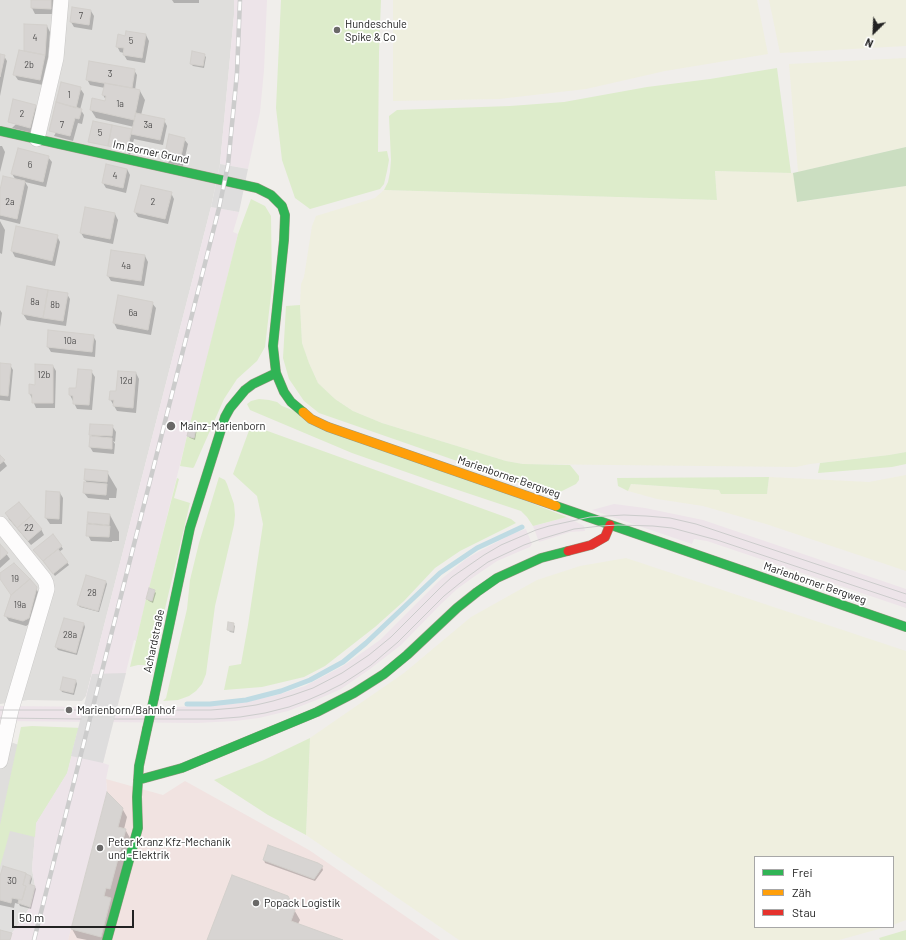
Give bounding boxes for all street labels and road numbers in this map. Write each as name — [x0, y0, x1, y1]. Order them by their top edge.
street label: Im Borner Grund — [112, 137, 190, 167]
street label: Marienborner Bergweg — [456, 453, 562, 501]
street label: Marienborner Bergweg — [762, 559, 868, 607]
street label: Achardstraße — [141, 608, 167, 674]

